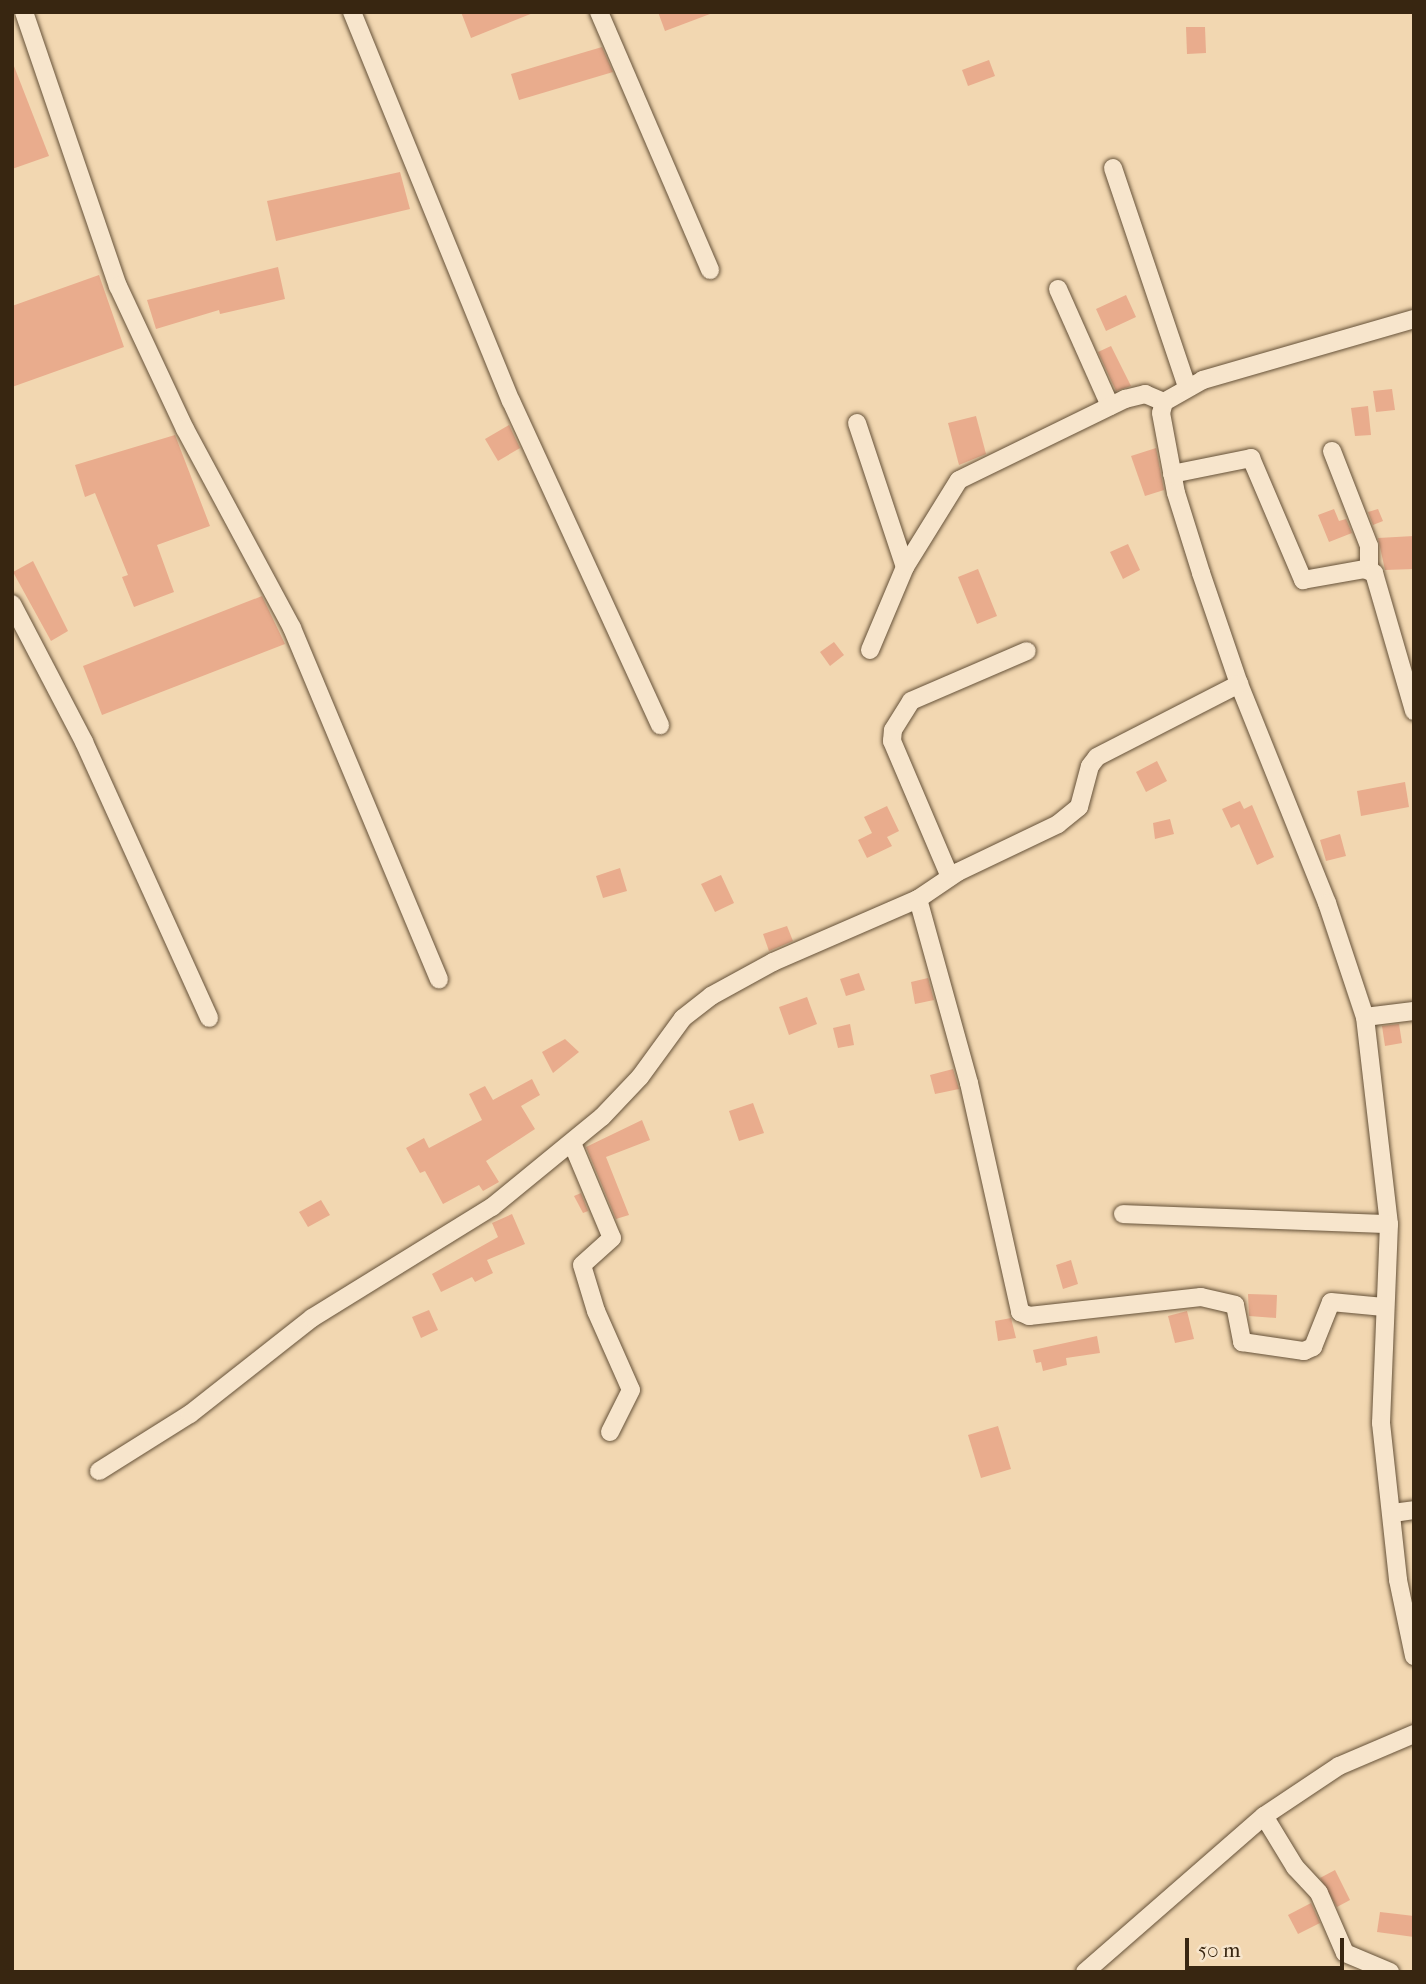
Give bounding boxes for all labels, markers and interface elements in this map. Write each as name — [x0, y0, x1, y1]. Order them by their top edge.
scale bar — [1188, 1924, 1347, 1968]
text: 50 m — [1198, 1938, 1241, 1962]

